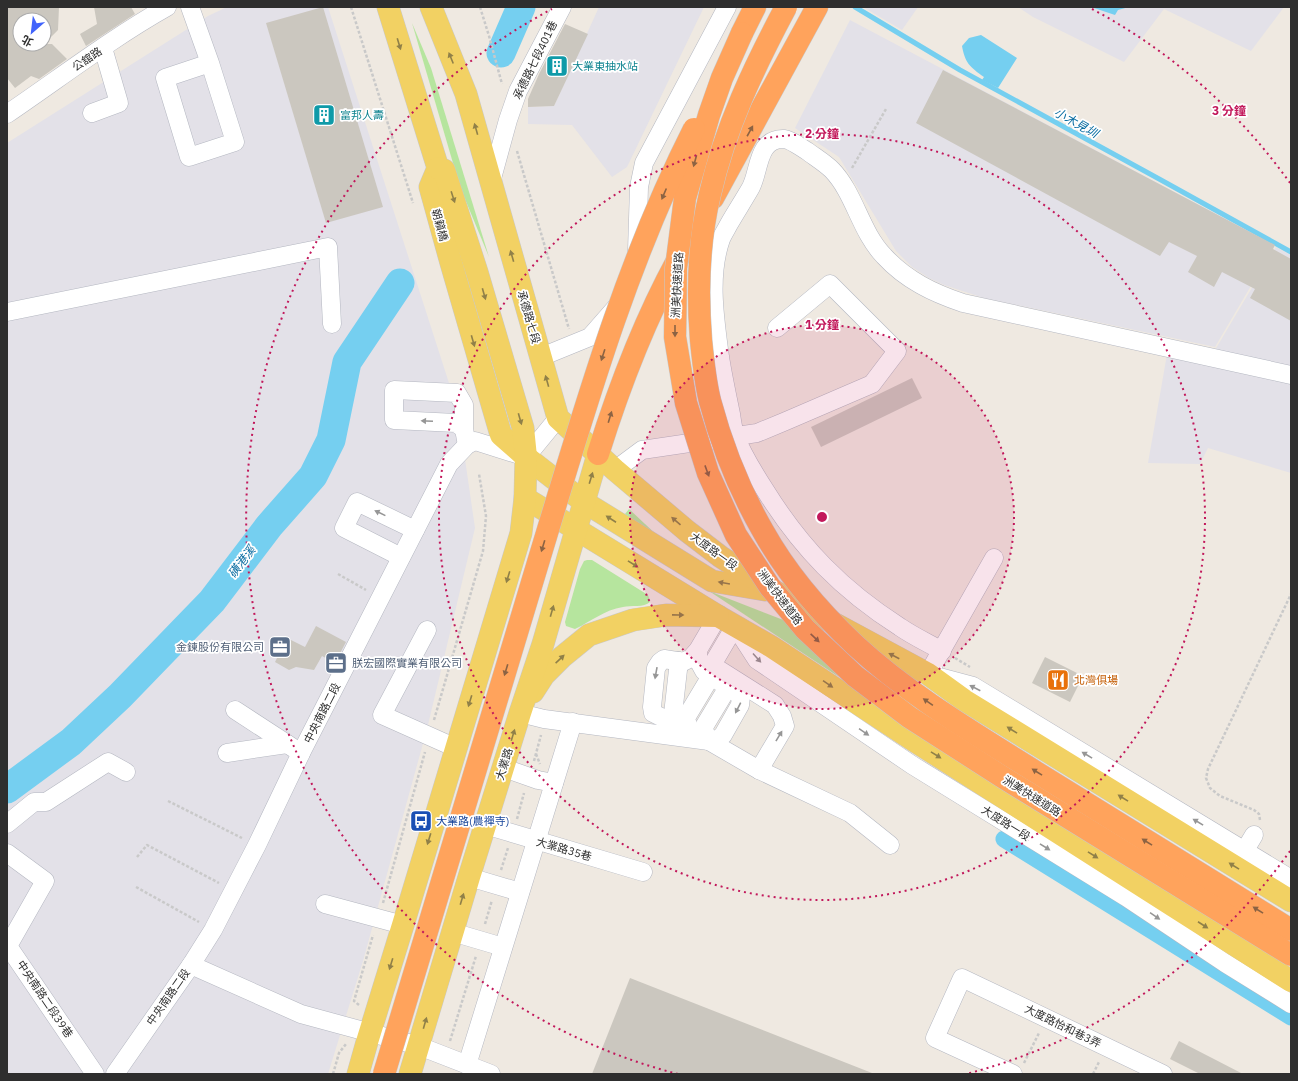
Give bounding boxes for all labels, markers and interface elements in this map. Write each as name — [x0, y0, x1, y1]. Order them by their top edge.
north arrow — [12, 12, 52, 52]
street label: 承德路七段401巷 — [510, 18, 560, 102]
text: 北 — [19, 32, 35, 50]
one-way arrow — [397, 39, 403, 51]
street label: 公舘路 — [69, 44, 105, 74]
one-way arrow — [448, 52, 454, 63]
building icon: 大業東抽水站 — [544, 53, 570, 79]
place label: 大業東抽水站 — [572, 59, 638, 73]
building icon: 富邦人壽 — [311, 102, 337, 128]
text: 3 分鐘 — [1212, 103, 1246, 118]
water label: 小木見圳 — [1052, 104, 1103, 142]
place label: 富邦人壽 — [340, 108, 384, 122]
one-way arrow — [473, 122, 479, 134]
one-way arrow — [746, 125, 753, 137]
text: 2 分鐘 — [805, 126, 839, 141]
one-way arrow — [691, 155, 697, 168]
one-way arrow — [660, 188, 666, 200]
one-way arrow — [450, 191, 456, 203]
street label: 朝籟橋 — [429, 207, 451, 243]
one-way arrow — [509, 250, 515, 262]
street label: 洲美快速道路 — [668, 252, 686, 318]
one-way arrow — [481, 288, 487, 300]
street label: 承德路七段 — [515, 289, 543, 345]
text: 1 分鐘 — [805, 317, 839, 332]
one-way arrow — [672, 325, 678, 338]
one-way arrow — [470, 335, 476, 347]
one-way arrow — [600, 349, 606, 361]
one-way arrow — [544, 375, 550, 387]
one-way arrow — [607, 410, 613, 422]
one-way arrow — [517, 413, 523, 425]
one-way arrow — [421, 418, 433, 425]
one-way arrow — [705, 466, 711, 478]
one-way arrow — [588, 471, 594, 483]
one-way arrow — [374, 510, 386, 516]
centre of rings — [815, 510, 829, 524]
one-way arrow — [606, 515, 616, 523]
one-way arrow — [671, 517, 681, 526]
street label: 大度路一段 — [688, 529, 740, 573]
one-way arrow — [540, 540, 546, 552]
water label: 磺港溪 — [225, 541, 260, 581]
one-way arrow — [628, 560, 638, 568]
street label: 洲美快速道路 — [755, 566, 805, 628]
one-way arrow — [505, 571, 511, 583]
one-way arrow — [718, 579, 730, 585]
one-way arrow — [549, 604, 555, 616]
one-way arrow — [672, 612, 684, 619]
one-way arrow — [810, 633, 820, 643]
office icon: 金鍊股份有限公司 — [267, 634, 293, 660]
place label: 金鍊股份有限公司 — [176, 640, 264, 654]
office icon: 朕宏國際實業有限公司 — [323, 650, 349, 676]
one-way arrow — [888, 652, 900, 659]
one-way arrow — [753, 653, 762, 663]
one-way arrow — [555, 655, 565, 664]
place label: 朕宏國際實業有限公司 — [352, 656, 462, 670]
one-way arrow — [503, 664, 509, 676]
one-way arrow — [653, 667, 659, 679]
restaurant icon: 北灣俱場 — [1045, 667, 1071, 693]
place label: 北灣俱場 — [1074, 673, 1118, 687]
street label: 中央南路二段 — [301, 680, 343, 746]
one-way arrow — [822, 680, 833, 687]
one-way arrow — [969, 685, 981, 691]
one-way arrow — [467, 696, 473, 708]
one-way arrow — [923, 698, 933, 706]
one-way arrow — [735, 702, 741, 714]
one-way arrow — [1006, 727, 1018, 734]
one-way arrow — [510, 728, 516, 740]
one-way arrow — [858, 728, 869, 736]
one-way arrow — [775, 731, 783, 741]
street label: 大業路 — [492, 746, 516, 782]
one-way arrow — [931, 751, 941, 759]
one-way arrow — [1082, 751, 1092, 759]
one-way arrow — [1031, 769, 1043, 776]
street label: 洲美快速道路 — [1000, 773, 1064, 819]
one-way arrow — [1117, 795, 1129, 802]
street label: 大度路一段 — [979, 802, 1033, 844]
bus stop icon: 大業路(農禪寺) — [408, 808, 434, 834]
place label: 大業路(農禪寺) — [436, 814, 509, 828]
one-way arrow — [1192, 819, 1204, 826]
one-way arrow — [426, 834, 432, 846]
street label: 大業路35巷 — [535, 834, 593, 864]
one-way arrow — [1141, 838, 1153, 845]
one-way arrow — [1039, 843, 1050, 850]
one-way arrow — [1088, 851, 1098, 859]
one-way arrow — [1228, 863, 1240, 870]
one-way arrow — [459, 892, 465, 904]
one-way arrow — [1253, 906, 1263, 914]
one-way arrow — [1149, 912, 1160, 920]
one-way arrow — [1197, 921, 1208, 929]
street label: 中央南路二段39巷 — [14, 958, 76, 1040]
one-way arrow — [388, 958, 394, 970]
street label: 中央南路二段 — [143, 966, 193, 1028]
street label: 大度路怡和巷3弄 — [1022, 1001, 1104, 1051]
one-way arrow — [422, 1017, 428, 1029]

